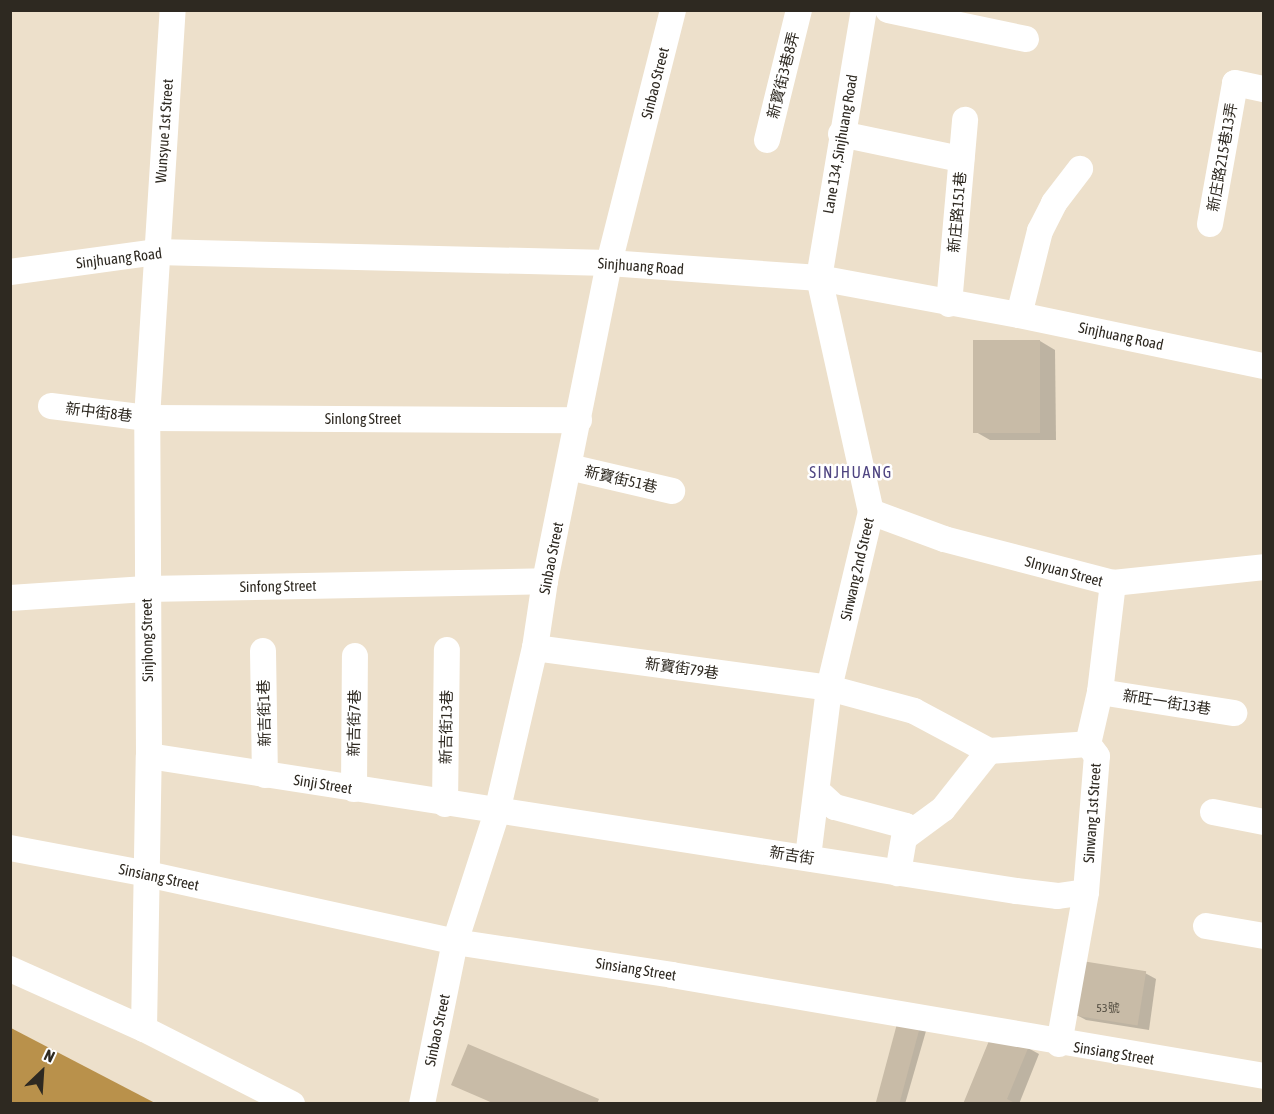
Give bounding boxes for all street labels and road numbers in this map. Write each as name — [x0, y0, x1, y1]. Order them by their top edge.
street label: 新寶街3巷8弄 — [763, 30, 803, 120]
street label: Sinbao Street — [637, 45, 673, 121]
street label: Lane 134 ,Sinjhuang Road — [819, 73, 861, 215]
street label: Wunsyue 1st Street — [151, 78, 177, 184]
street label: 新庄路215巷13弄 — [1204, 101, 1240, 213]
street label: 新庄路151巷 — [944, 171, 970, 253]
street label: Sinjhuang Road — [75, 244, 163, 272]
street label: Sinjhuang Road — [597, 254, 685, 278]
street label: Sinjhuang Road — [1077, 318, 1165, 354]
street label: 新中街8巷 — [65, 399, 133, 425]
street label: Sinlong Street — [325, 410, 401, 428]
street label: 新寶街51巷 — [583, 462, 659, 496]
street label: Sinwang 2nd Street — [836, 516, 878, 622]
street label: Sinbao Street — [535, 520, 567, 596]
street label: SInyuan Street — [1023, 552, 1105, 590]
street label: Sinfong Street — [239, 576, 317, 596]
street label: Sinjhong Street — [137, 598, 157, 682]
street label: 新寶街79巷 — [644, 654, 720, 682]
street label: 新吉街1巷 — [254, 679, 274, 747]
street label: 新旺一街13巷 — [1122, 686, 1212, 718]
street label: 新吉街7巷 — [344, 689, 364, 757]
street label: 新吉街13巷 — [436, 690, 456, 764]
street label: Sinwang 1st Street — [1080, 762, 1104, 864]
street label: Sinji Street — [293, 771, 353, 797]
street label: 新吉街 — [768, 843, 816, 867]
street label: Sinsiang Street — [117, 860, 201, 894]
street label: Sinsiang Street — [594, 954, 678, 984]
street label: Sinbao Street — [421, 992, 453, 1068]
street label: Sinsiang Street — [1072, 1038, 1156, 1068]

